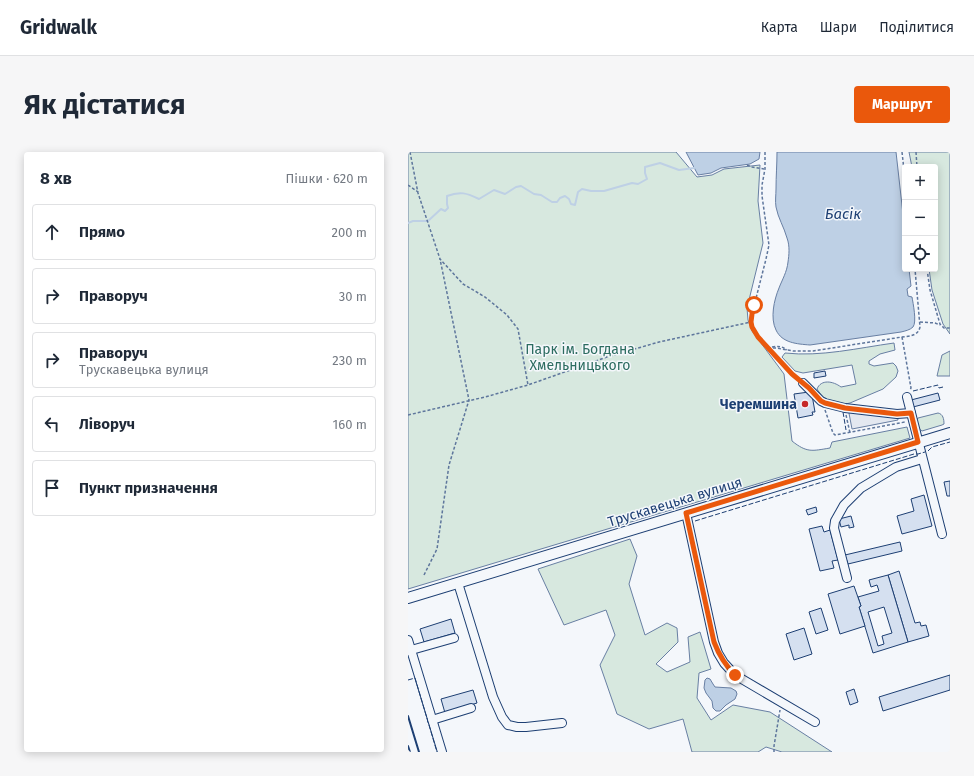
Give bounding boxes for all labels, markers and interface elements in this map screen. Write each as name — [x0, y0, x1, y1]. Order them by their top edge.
text: Gridwalk — [20, 16, 97, 39]
text: Карта — [761, 19, 798, 36]
text: Шари — [820, 19, 857, 36]
text: Поділитися — [879, 19, 954, 36]
button: Маршрут — [854, 86, 950, 123]
text: Як дістатися — [24, 88, 186, 121]
map controls — [902, 164, 938, 272]
button: + — [902, 164, 938, 200]
text: 8 хв — [40, 168, 72, 189]
text: Пішки · 620 m — [286, 171, 368, 186]
button: − — [902, 200, 938, 236]
water label: Басік — [825, 205, 861, 223]
icon: ahead — [41, 221, 63, 243]
text: Прямо — [79, 223, 125, 241]
text: 200 m — [331, 225, 367, 240]
button: locate — [902, 236, 938, 272]
icon: right — [41, 285, 63, 307]
text: Праворуч — [79, 287, 148, 305]
text: 30 m — [339, 289, 367, 304]
route start — [745, 296, 763, 314]
park label: Парк ім. Богдана Хмельницького — [525, 341, 635, 374]
text: Праворуч — [79, 344, 148, 362]
icon: right — [41, 349, 63, 371]
text: 230 m — [332, 353, 367, 368]
text: Трускавецька вулиця — [79, 362, 209, 377]
place label: Черемшина — [720, 396, 797, 413]
marker: Черемшина — [800, 399, 810, 409]
icon: left — [41, 413, 63, 435]
text: Ліворуч — [79, 415, 135, 433]
text: 160 m — [333, 417, 367, 432]
street label: Трускавецька вулиця — [606, 473, 744, 531]
icon: arrive — [41, 477, 63, 499]
text: Пункт призначення — [79, 479, 218, 497]
route end — [726, 666, 744, 684]

